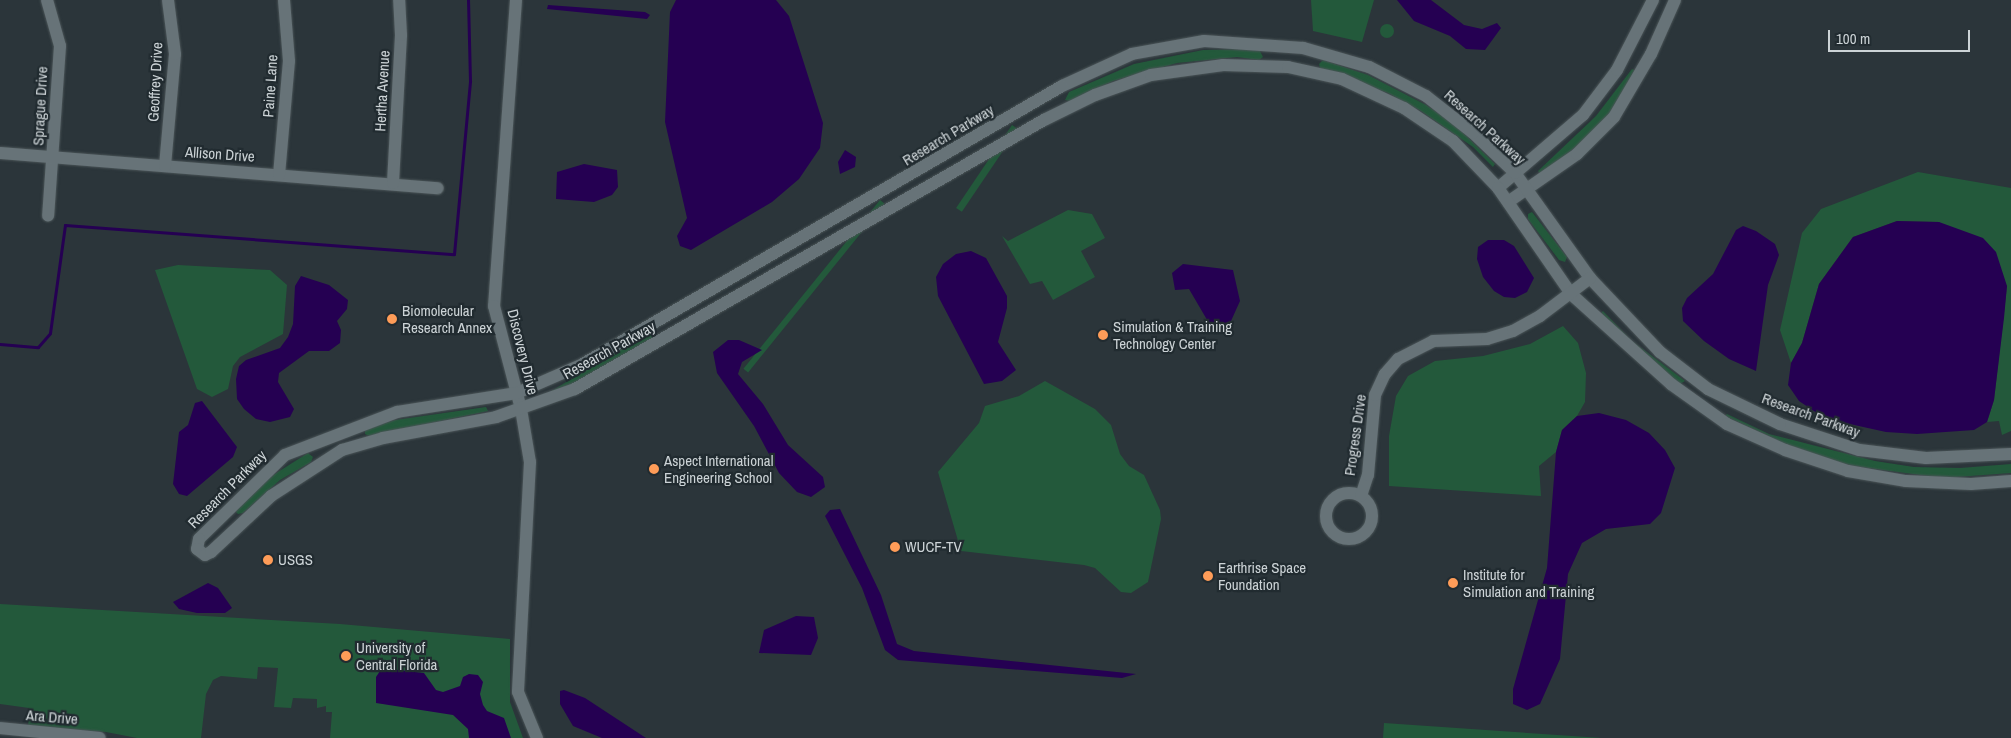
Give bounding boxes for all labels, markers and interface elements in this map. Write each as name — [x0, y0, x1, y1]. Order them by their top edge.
scale bar — [1831, 20, 1974, 52]
text: 100 m — [1836, 28, 1870, 49]
street label: Geoffrey Drive — [144, 42, 166, 122]
street label: Hertha Avenue — [371, 50, 393, 132]
street label: Paine Lane — [259, 54, 281, 118]
street label: Sprague Drive — [29, 66, 51, 146]
street label: Research Parkway — [1441, 86, 1529, 168]
street label: Research Parkway — [899, 101, 997, 169]
street label: Allison Drive — [185, 143, 255, 165]
place label: Biomolecular Research Annex — [402, 301, 493, 336]
street label: Discovery Drive — [504, 307, 542, 397]
marker: Biomolecular Research Annex — [386, 313, 398, 325]
street label: Research Parkway — [559, 317, 659, 383]
place label: Simulation & Training Technology Center — [1113, 317, 1232, 352]
marker: Simulation & Training Technology Center — [1097, 329, 1109, 341]
street label: Research Parkway — [1759, 389, 1863, 441]
street label: Progress Drive — [1340, 393, 1370, 477]
street label: Research Parkway — [184, 446, 270, 532]
place label: Aspect International Engineering School — [664, 451, 773, 486]
marker: Aspect International Engineering School — [648, 463, 660, 475]
place label: WUCF-TV — [905, 538, 962, 556]
marker: WUCF-TV — [889, 541, 901, 553]
place label: USGS — [278, 551, 313, 569]
marker: USGS — [262, 554, 274, 566]
place label: Earthrise Space Foundation — [1218, 558, 1306, 593]
place label: Institute for Simulation and Training — [1463, 565, 1595, 600]
marker: Earthrise Space Foundation — [1202, 570, 1214, 582]
marker: Institute for Simulation and Training — [1447, 577, 1459, 589]
place label: University of Central Florida — [356, 638, 437, 673]
marker: University of Central Florida — [340, 650, 352, 662]
street label: Ara Drive — [25, 706, 79, 728]

